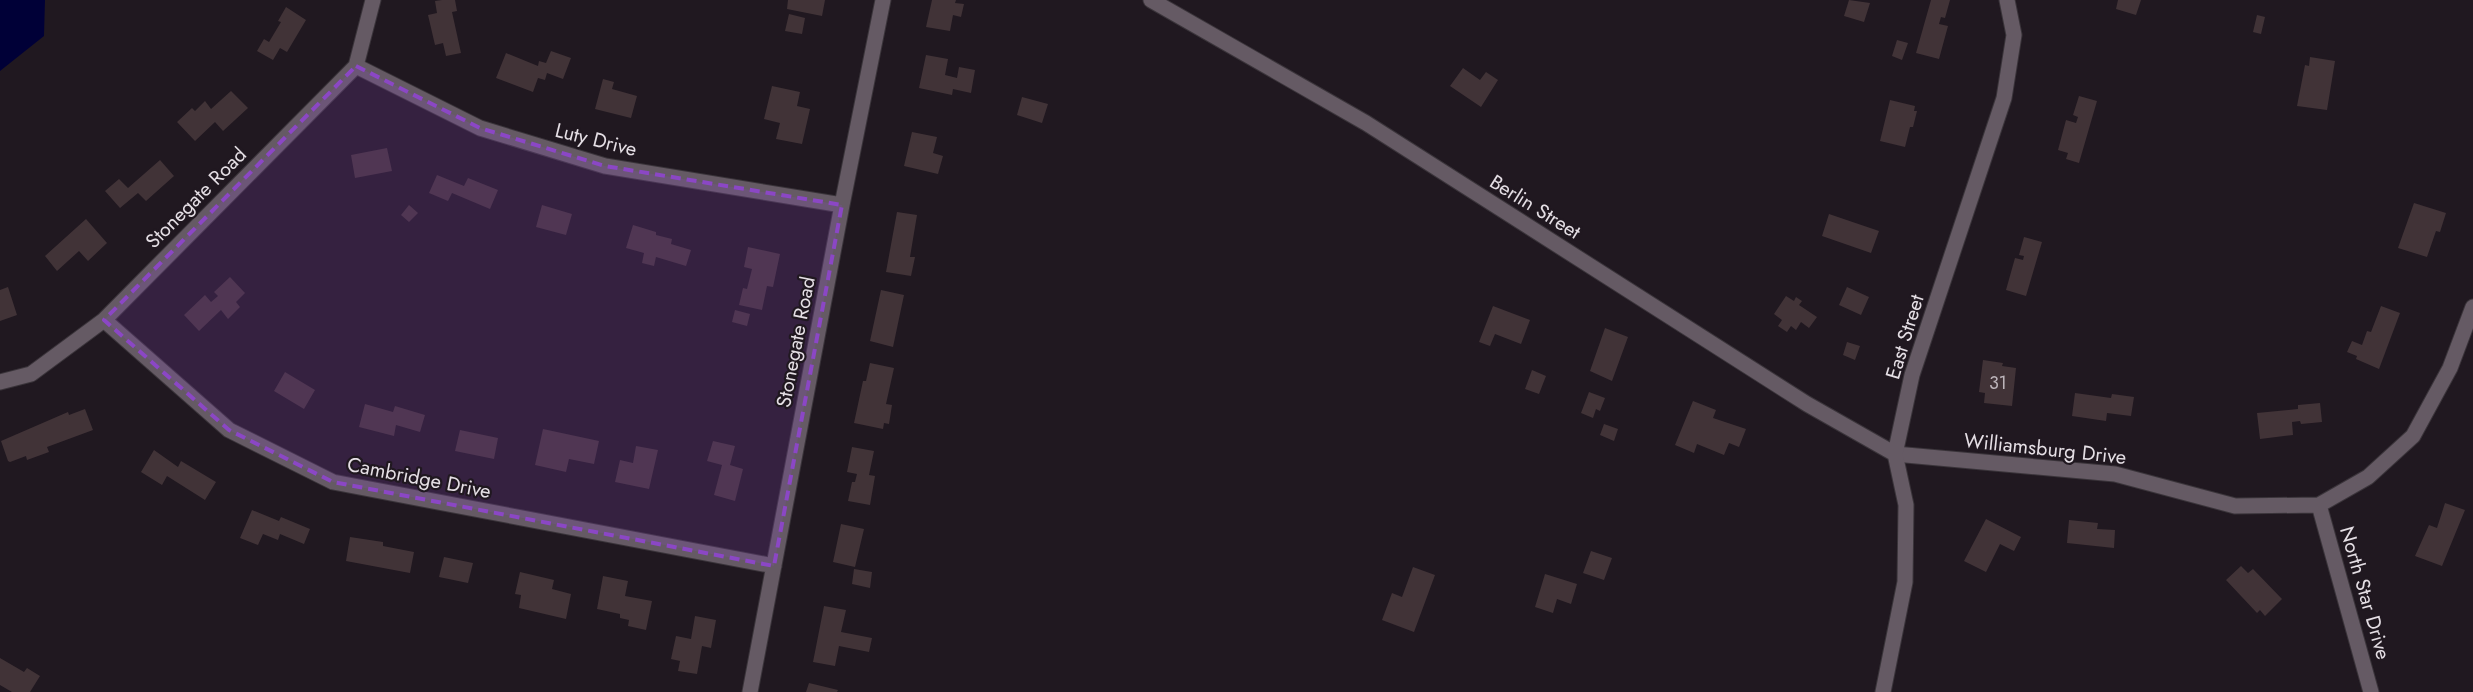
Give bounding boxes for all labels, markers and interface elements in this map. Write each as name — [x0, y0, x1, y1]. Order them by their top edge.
street label: Luty Drive — [552, 116, 640, 164]
street label: Stonegate Road — [139, 141, 253, 255]
street label: Berlin Street — [1484, 168, 1586, 247]
street label: Stonegate Road — [769, 274, 823, 410]
street label: East Street — [1878, 291, 1932, 383]
house number: 31 — [1989, 370, 2007, 396]
street label: Williamsburg Drive — [1962, 426, 2128, 472]
street label: Cambridge Drive — [345, 450, 493, 506]
street label: North Star Drive — [2332, 523, 2398, 663]

